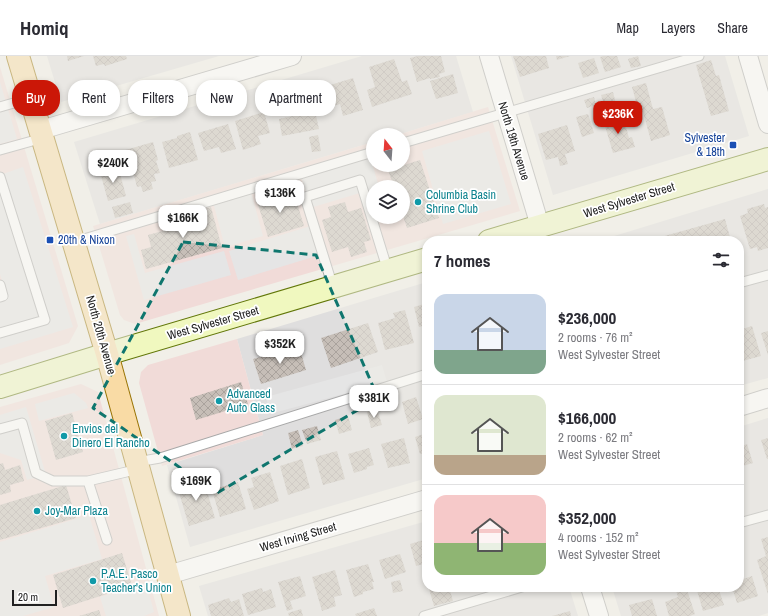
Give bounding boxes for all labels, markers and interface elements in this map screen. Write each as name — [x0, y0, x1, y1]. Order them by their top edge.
text: Homiq — [20, 15, 68, 41]
text: Map — [617, 19, 639, 37]
text: Layers — [661, 19, 695, 37]
text: Share — [717, 19, 748, 37]
chip: Buy — [12, 80, 60, 116]
chip: Rent — [68, 80, 120, 116]
chip: Filters — [128, 80, 188, 116]
chip: New — [196, 80, 247, 116]
chip: Apartment — [255, 80, 336, 116]
street label: North 19th Avenue — [494, 100, 534, 182]
pin: $236K — [590, 101, 646, 135]
text: $236K — [602, 105, 634, 122]
north arrow — [366, 128, 410, 172]
map controls — [366, 128, 410, 224]
place label: Sylvester & 18th — [685, 130, 726, 160]
marker: Sylvester & 18th — [728, 140, 738, 150]
pin: $240K — [85, 150, 141, 184]
text: $240K — [97, 154, 129, 171]
street label: West Sylvester Street — [581, 178, 677, 221]
pin: $136K — [252, 180, 308, 214]
button: layers — [366, 180, 410, 224]
text: $136K — [264, 184, 296, 201]
place label: Columbia Basin Shrine Club — [426, 187, 496, 217]
marker: Columbia Basin Shrine Club — [413, 197, 423, 207]
pin: $166K — [155, 205, 211, 239]
text: $166K — [167, 209, 199, 226]
place label: 20th & Nixon — [58, 232, 115, 248]
marker: 20th & Nixon — [45, 235, 55, 245]
text: 7 homes — [434, 249, 491, 272]
icon: filters — [710, 249, 732, 271]
street label: North 20th Avenue — [82, 294, 120, 376]
street label: West Sylvester Street — [165, 302, 261, 344]
text: $236,000 — [558, 306, 616, 329]
icon: home — [466, 310, 514, 358]
text: 2 rooms · 76 m² — [558, 329, 633, 346]
pin: $352K — [252, 331, 308, 365]
text: $352K — [264, 335, 296, 352]
text: West Sylvester Street — [558, 346, 660, 363]
pin: $381K — [346, 385, 402, 419]
place label: Advanced Auto Glass — [226, 386, 275, 416]
text: $381K — [358, 389, 390, 406]
marker: Advanced Auto Glass — [214, 396, 224, 406]
text: $166,000 — [558, 406, 616, 429]
icon: home — [466, 411, 514, 459]
place label: Envios del Dinero El Rancho — [72, 421, 150, 451]
text: 2 rooms · 62 m² — [558, 429, 633, 446]
marker: Envios del Dinero El Rancho — [59, 431, 69, 441]
text: West Sylvester Street — [558, 446, 660, 463]
pin: $169K — [168, 468, 224, 502]
text: $169K — [180, 472, 212, 489]
place label: Joy-Mar Plaza — [45, 503, 108, 519]
marker: Joy-Mar Plaza — [32, 506, 42, 516]
text: $352,000 — [558, 506, 616, 529]
icon: home — [466, 511, 514, 559]
street label: West Irving Street — [258, 518, 338, 556]
text: 4 rooms · 152 m² — [558, 529, 639, 546]
text: West Sylvester Street — [558, 546, 660, 563]
place label: P.A.E. Pasco Teacher's Union — [101, 566, 172, 596]
marker: P.A.E. Pasco Teacher's Union — [88, 576, 98, 586]
scale bar — [12, 588, 57, 607]
text: 20 m — [18, 590, 38, 604]

